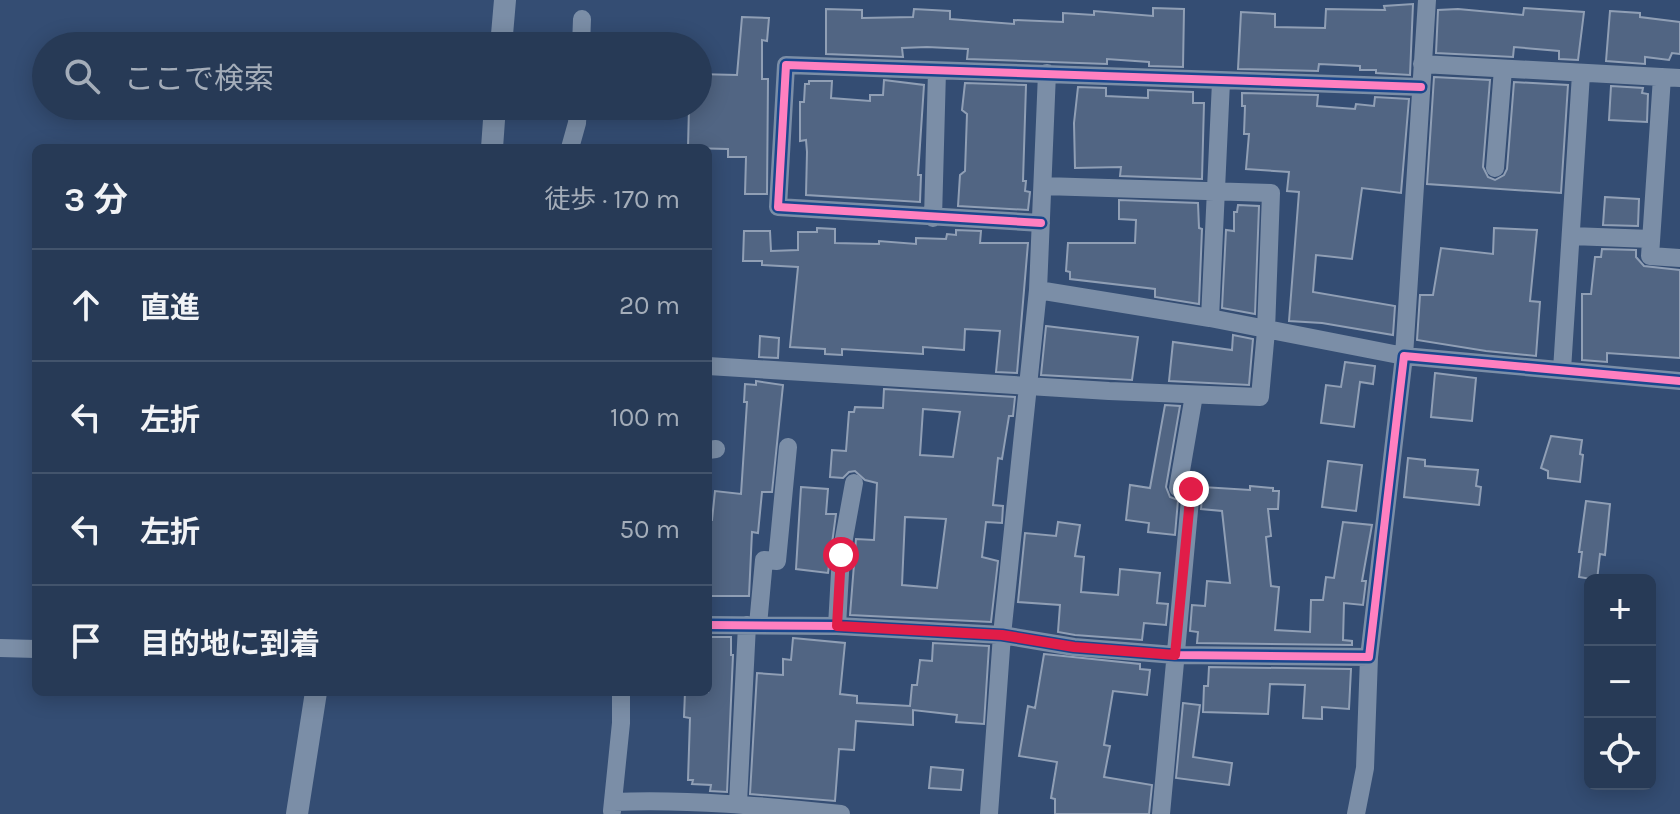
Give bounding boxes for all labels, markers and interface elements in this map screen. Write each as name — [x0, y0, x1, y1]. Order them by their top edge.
search box — [32, 32, 712, 120]
icon: search — [60, 54, 104, 98]
text: ここで検索 — [124, 61, 274, 97]
text: 3 分 — [64, 180, 128, 220]
text: 徒歩 · 170 m — [544, 184, 680, 215]
icon: ahead — [64, 283, 108, 327]
text: 直進 — [140, 290, 200, 326]
text: 20 m — [619, 290, 680, 321]
icon: left — [64, 395, 108, 439]
text: 左折 — [140, 402, 200, 438]
text: 100 m — [610, 402, 680, 433]
route end — [1173, 471, 1209, 507]
icon: left — [64, 507, 108, 551]
text: 左折 — [140, 514, 200, 550]
text: 50 m — [619, 514, 680, 545]
route start — [823, 537, 859, 573]
map controls — [1584, 574, 1656, 790]
button: + — [1584, 574, 1656, 646]
icon: arrive — [64, 619, 108, 663]
text: 目的地に到着 — [140, 626, 320, 662]
button: − — [1584, 646, 1656, 718]
button: locate — [1584, 718, 1656, 790]

